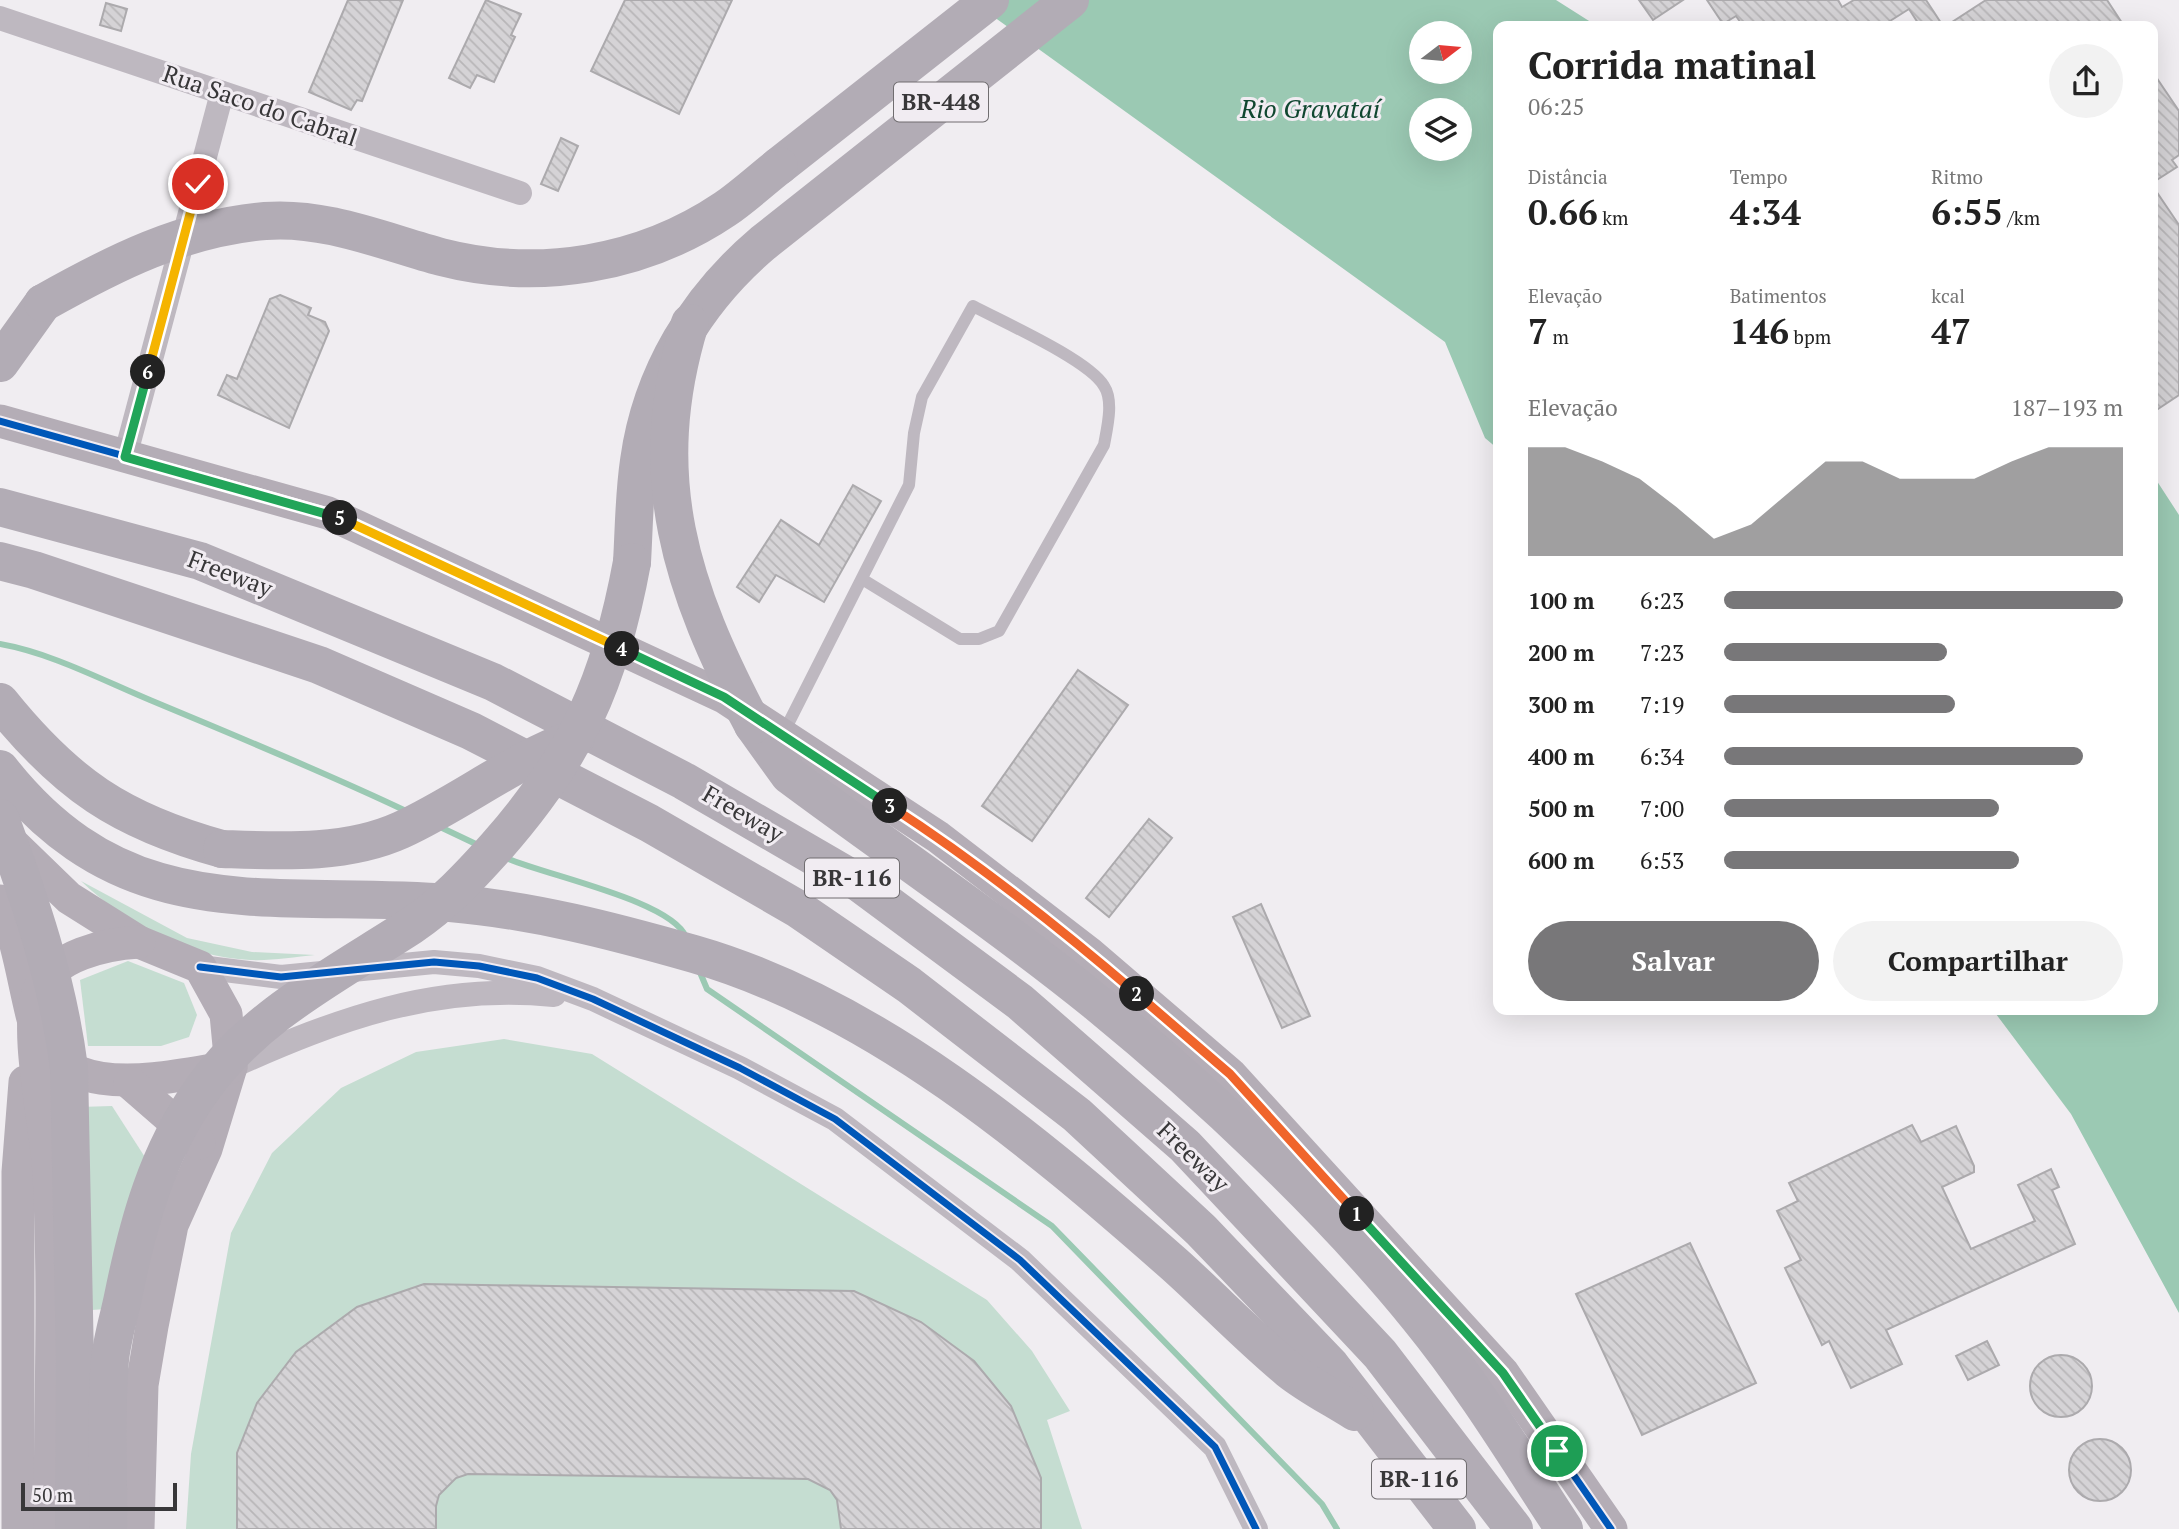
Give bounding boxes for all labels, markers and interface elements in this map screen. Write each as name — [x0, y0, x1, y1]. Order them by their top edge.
north arrow — [1409, 21, 1472, 84]
map controls — [1409, 21, 1472, 161]
text: Corrida matinal — [1528, 40, 1816, 90]
button: share — [2049, 44, 2123, 118]
street label: Rua Saco do Cabral — [159, 57, 362, 153]
road number: BR-448 — [894, 82, 988, 122]
water label: Rio Gravataí — [1239, 91, 1383, 125]
text: 06:25 — [1528, 91, 1585, 122]
button: layers — [1409, 98, 1472, 161]
pin — [168, 154, 228, 214]
text: Distância — [1528, 164, 1608, 189]
text: Tempo — [1730, 164, 1787, 189]
text: Ritmo — [1931, 164, 1983, 189]
icon: check — [179, 165, 217, 203]
text: 0.66 — [1528, 189, 1598, 235]
text: 4:34 — [1730, 189, 1801, 235]
text: 6:55 — [1931, 189, 2003, 235]
text: km — [1598, 205, 1629, 230]
text: /km — [2003, 205, 2040, 230]
text: Elevação — [1528, 283, 1602, 308]
text: Batimentos — [1730, 283, 1827, 308]
text: kcal — [1931, 283, 1965, 308]
text: 7 — [1528, 308, 1548, 354]
text: 146 — [1730, 308, 1789, 354]
text: 47 — [1931, 308, 1971, 354]
text: m — [1548, 324, 1569, 349]
text: bpm — [1789, 324, 1831, 349]
pin: 6 — [130, 354, 166, 390]
text: 6 — [142, 359, 153, 384]
text: Elevação — [1528, 392, 1618, 423]
text: 187–193 m — [2011, 392, 2123, 423]
pin: 5 — [322, 500, 358, 536]
text: 5 — [334, 505, 345, 530]
street label: Freeway — [183, 542, 278, 604]
text: 100 m — [1528, 585, 1594, 616]
text: 6:23 — [1640, 585, 1684, 616]
pin: 4 — [604, 632, 640, 666]
text: 4 — [616, 636, 627, 661]
text: 200 m — [1528, 637, 1594, 668]
text: 7:23 — [1640, 637, 1684, 668]
text: 300 m — [1528, 689, 1594, 720]
text: 7:19 — [1640, 689, 1684, 720]
text: 400 m — [1528, 741, 1594, 772]
text: 6:34 — [1640, 741, 1684, 772]
street label: Freeway — [697, 777, 790, 849]
pin: 3 — [872, 788, 908, 824]
text: 3 — [884, 793, 895, 818]
text: 500 m — [1528, 793, 1594, 824]
text: 7:00 — [1640, 793, 1684, 824]
text: 600 m — [1528, 845, 1594, 876]
text: 6:53 — [1640, 845, 1684, 876]
road number: BR-116 — [805, 858, 899, 898]
button: Salvar — [1528, 921, 1819, 1001]
button: Compartilhar — [1833, 921, 2123, 1001]
pin: 2 — [1120, 976, 1154, 1012]
text: 2 — [1131, 981, 1142, 1006]
street label: Freeway — [1151, 1114, 1237, 1199]
pin: 1 — [1340, 1196, 1374, 1232]
text: 1 — [1351, 1201, 1362, 1226]
pin — [1527, 1421, 1587, 1481]
icon: arrive — [1538, 1432, 1576, 1470]
road number: BR-116 — [1372, 1460, 1466, 1498]
scale bar — [21, 1480, 177, 1512]
text: 50 m — [32, 1482, 73, 1507]

